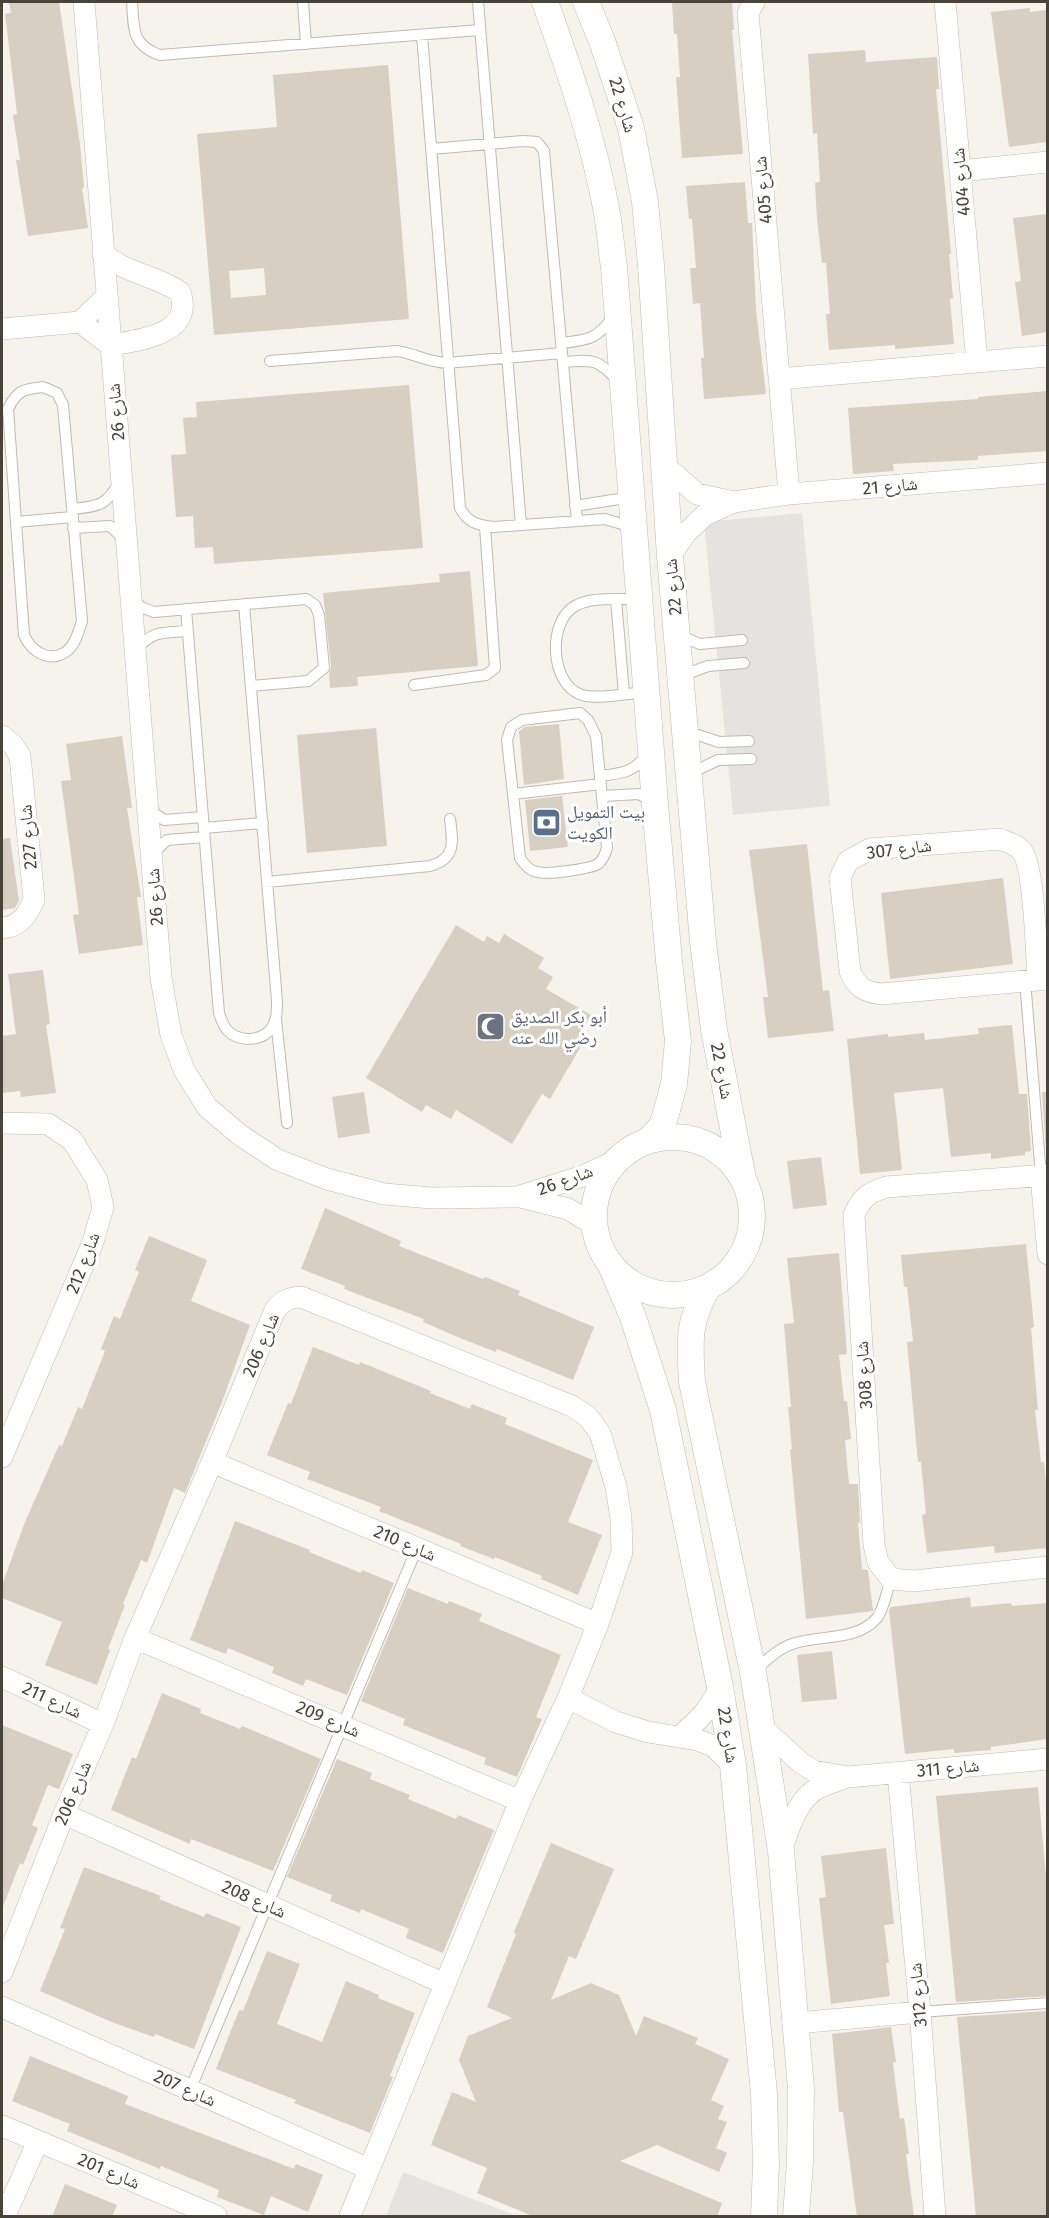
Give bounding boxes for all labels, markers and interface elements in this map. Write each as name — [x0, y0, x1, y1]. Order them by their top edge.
street label: شارع 22 — [604, 75, 642, 135]
street label: شارع 404 — [947, 147, 975, 217]
street label: شارع 405 — [749, 155, 777, 225]
street label: شارع 26 — [103, 382, 129, 442]
street label: شارع 21 — [862, 473, 918, 499]
street label: شارع 22 — [660, 558, 686, 616]
place label: بيت التمويل الكويت — [567, 801, 645, 844]
street label: شارع 227 — [14, 804, 42, 870]
bank icon: بيت التمويل الكويت — [530, 806, 562, 838]
street label: شارع 307 — [865, 834, 933, 864]
street label: شارع 26 — [142, 868, 168, 926]
place label: أبو بكر الصديق رضي الله عنه — [511, 1006, 607, 1053]
mosque icon: أبو بكر الصديق رضي الله عنه — [474, 1011, 506, 1043]
street label: شارع 22 — [706, 1041, 738, 1101]
street label: شارع 26 — [534, 1160, 596, 1200]
street label: شارع 212 — [61, 1229, 105, 1297]
street label: شارع 206 — [238, 1310, 284, 1380]
street label: شارع 308 — [851, 1340, 877, 1410]
street label: شارع 210 — [371, 1520, 439, 1566]
street label: شارع 211 — [19, 1677, 85, 1723]
street label: شارع 209 — [293, 1696, 363, 1742]
street label: شارع 22 — [713, 1705, 743, 1765]
street label: شارع 311 — [916, 1754, 980, 1782]
street label: شارع 206 — [50, 1758, 96, 1828]
street label: شارع 208 — [219, 1875, 289, 1923]
street label: شارع 312 — [904, 1962, 932, 2028]
street label: شارع 207 — [151, 2065, 219, 2111]
street label: شارع 201 — [75, 2148, 143, 2194]

